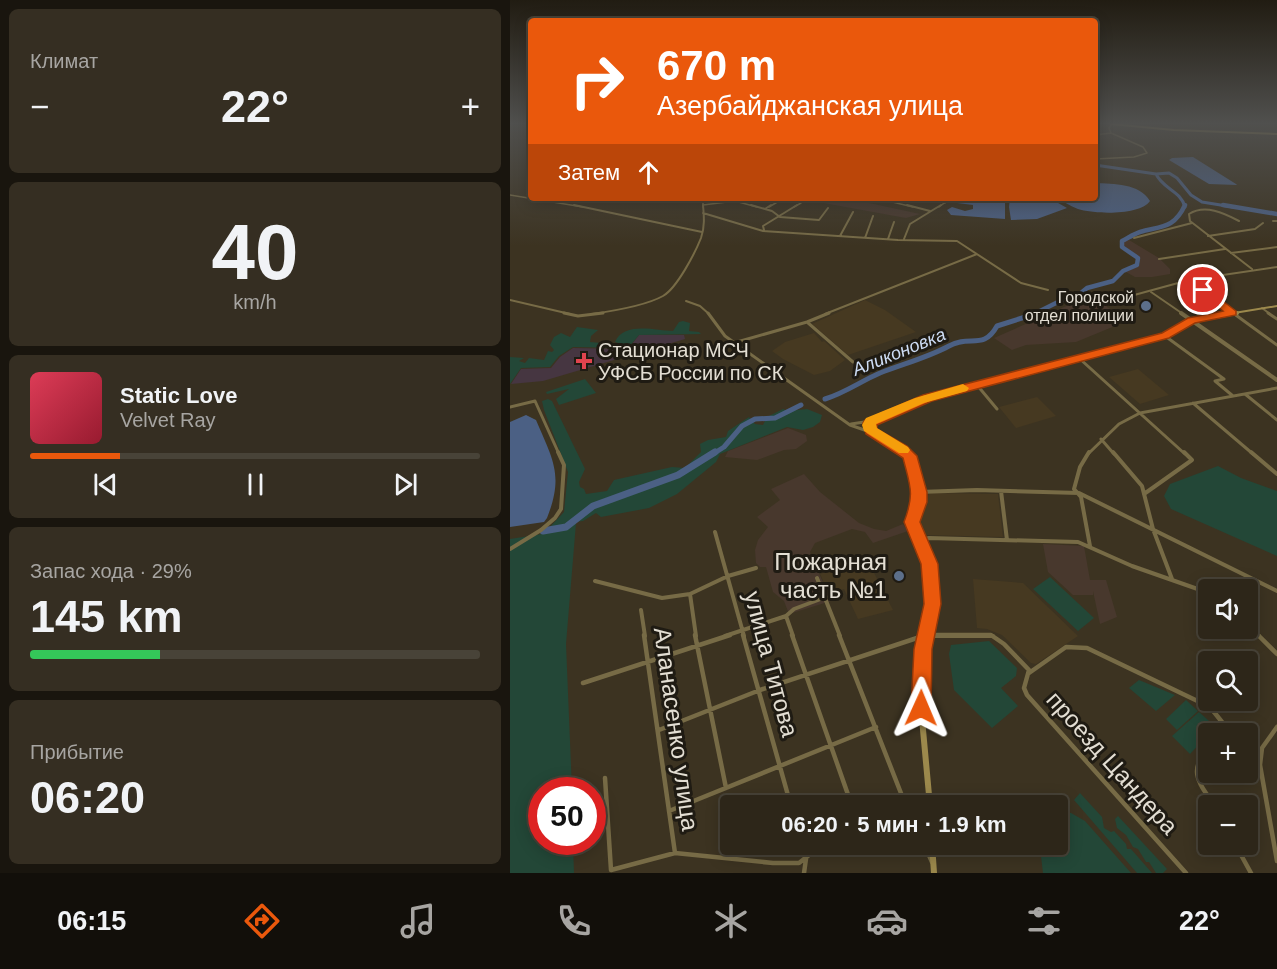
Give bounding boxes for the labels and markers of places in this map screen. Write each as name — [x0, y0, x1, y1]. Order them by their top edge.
pin — [1177, 264, 1228, 315]
place label: Городской отдел полиции — [1025, 289, 1134, 324]
marker: Городской отдел полиции — [1139, 299, 1153, 313]
place label: Стационар МСЧ УФСБ России по СК — [598, 339, 784, 384]
marker: Стационар МСЧ УФСБ России по СК — [575, 352, 593, 370]
place label: Пожарная часть №1 — [774, 548, 887, 603]
marker: Пожарная часть №1 — [892, 569, 906, 583]

